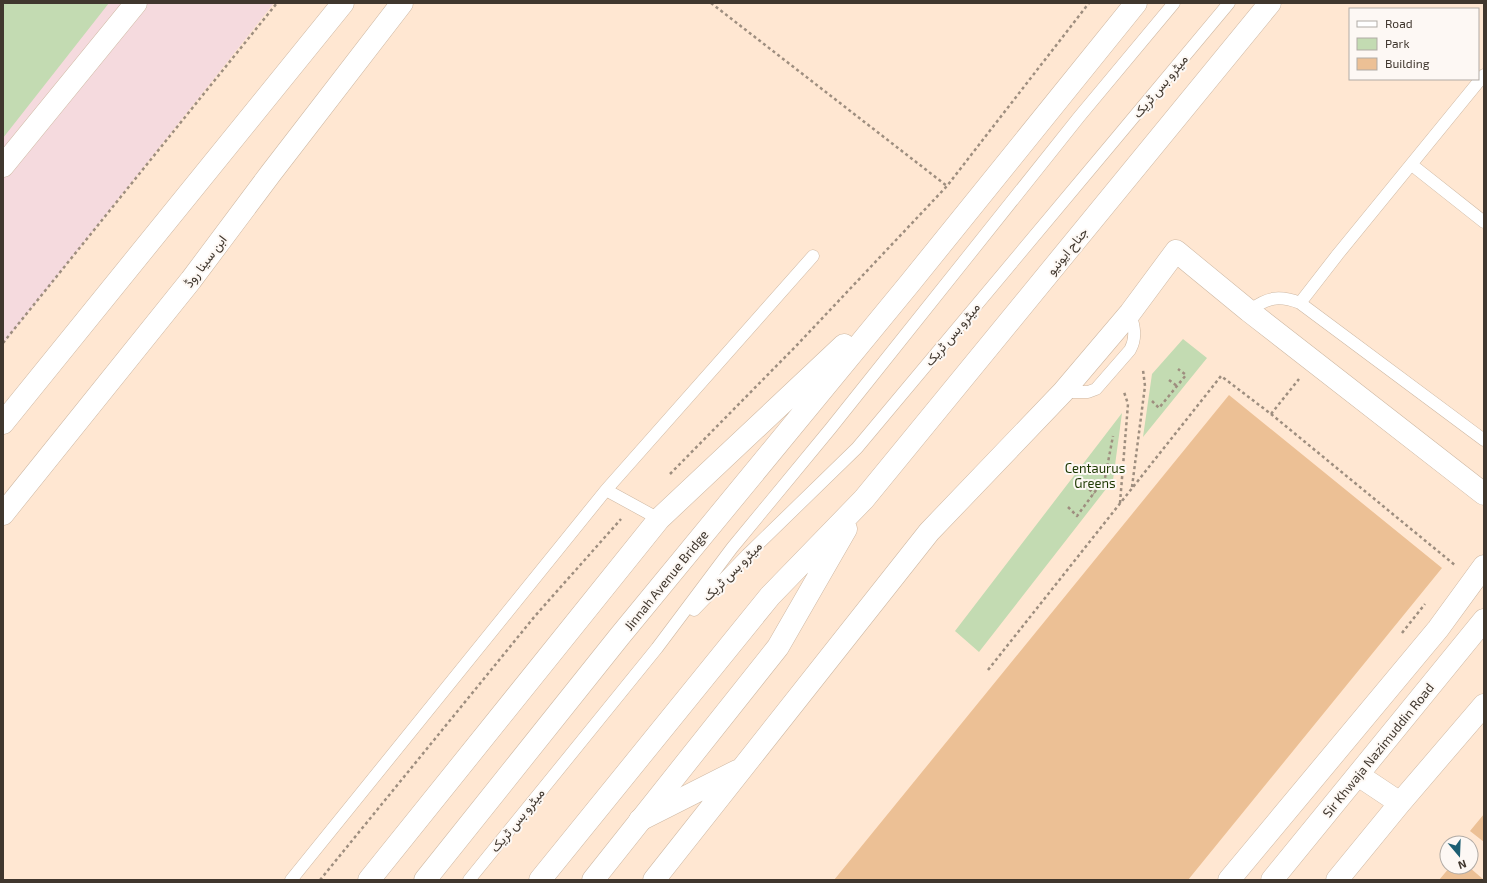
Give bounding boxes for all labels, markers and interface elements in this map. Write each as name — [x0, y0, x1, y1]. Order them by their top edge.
legend — [1349, 8, 1479, 80]
text: Road — [1385, 16, 1413, 30]
text: Park — [1385, 36, 1410, 50]
street label: میٹرو بس ٹریک — [1129, 51, 1192, 121]
text: Building — [1385, 56, 1430, 70]
street label: جناح ایونیو — [1043, 224, 1093, 279]
street label: ابن سینا روڈ — [180, 232, 231, 291]
street label: میٹرو بس ٹریک — [921, 299, 984, 369]
park label: Centaurus Greens — [1065, 460, 1125, 491]
street label: Jinnah Avenue Bridge — [621, 527, 711, 633]
street label: میٹرو بس ٹریک — [699, 538, 766, 605]
street label: Sir Khwaja Nazimuddin Road — [1319, 680, 1437, 820]
street label: میٹرو بس ٹریک — [486, 785, 548, 856]
north arrow — [1439, 835, 1479, 875]
text: N — [1456, 857, 1468, 872]

